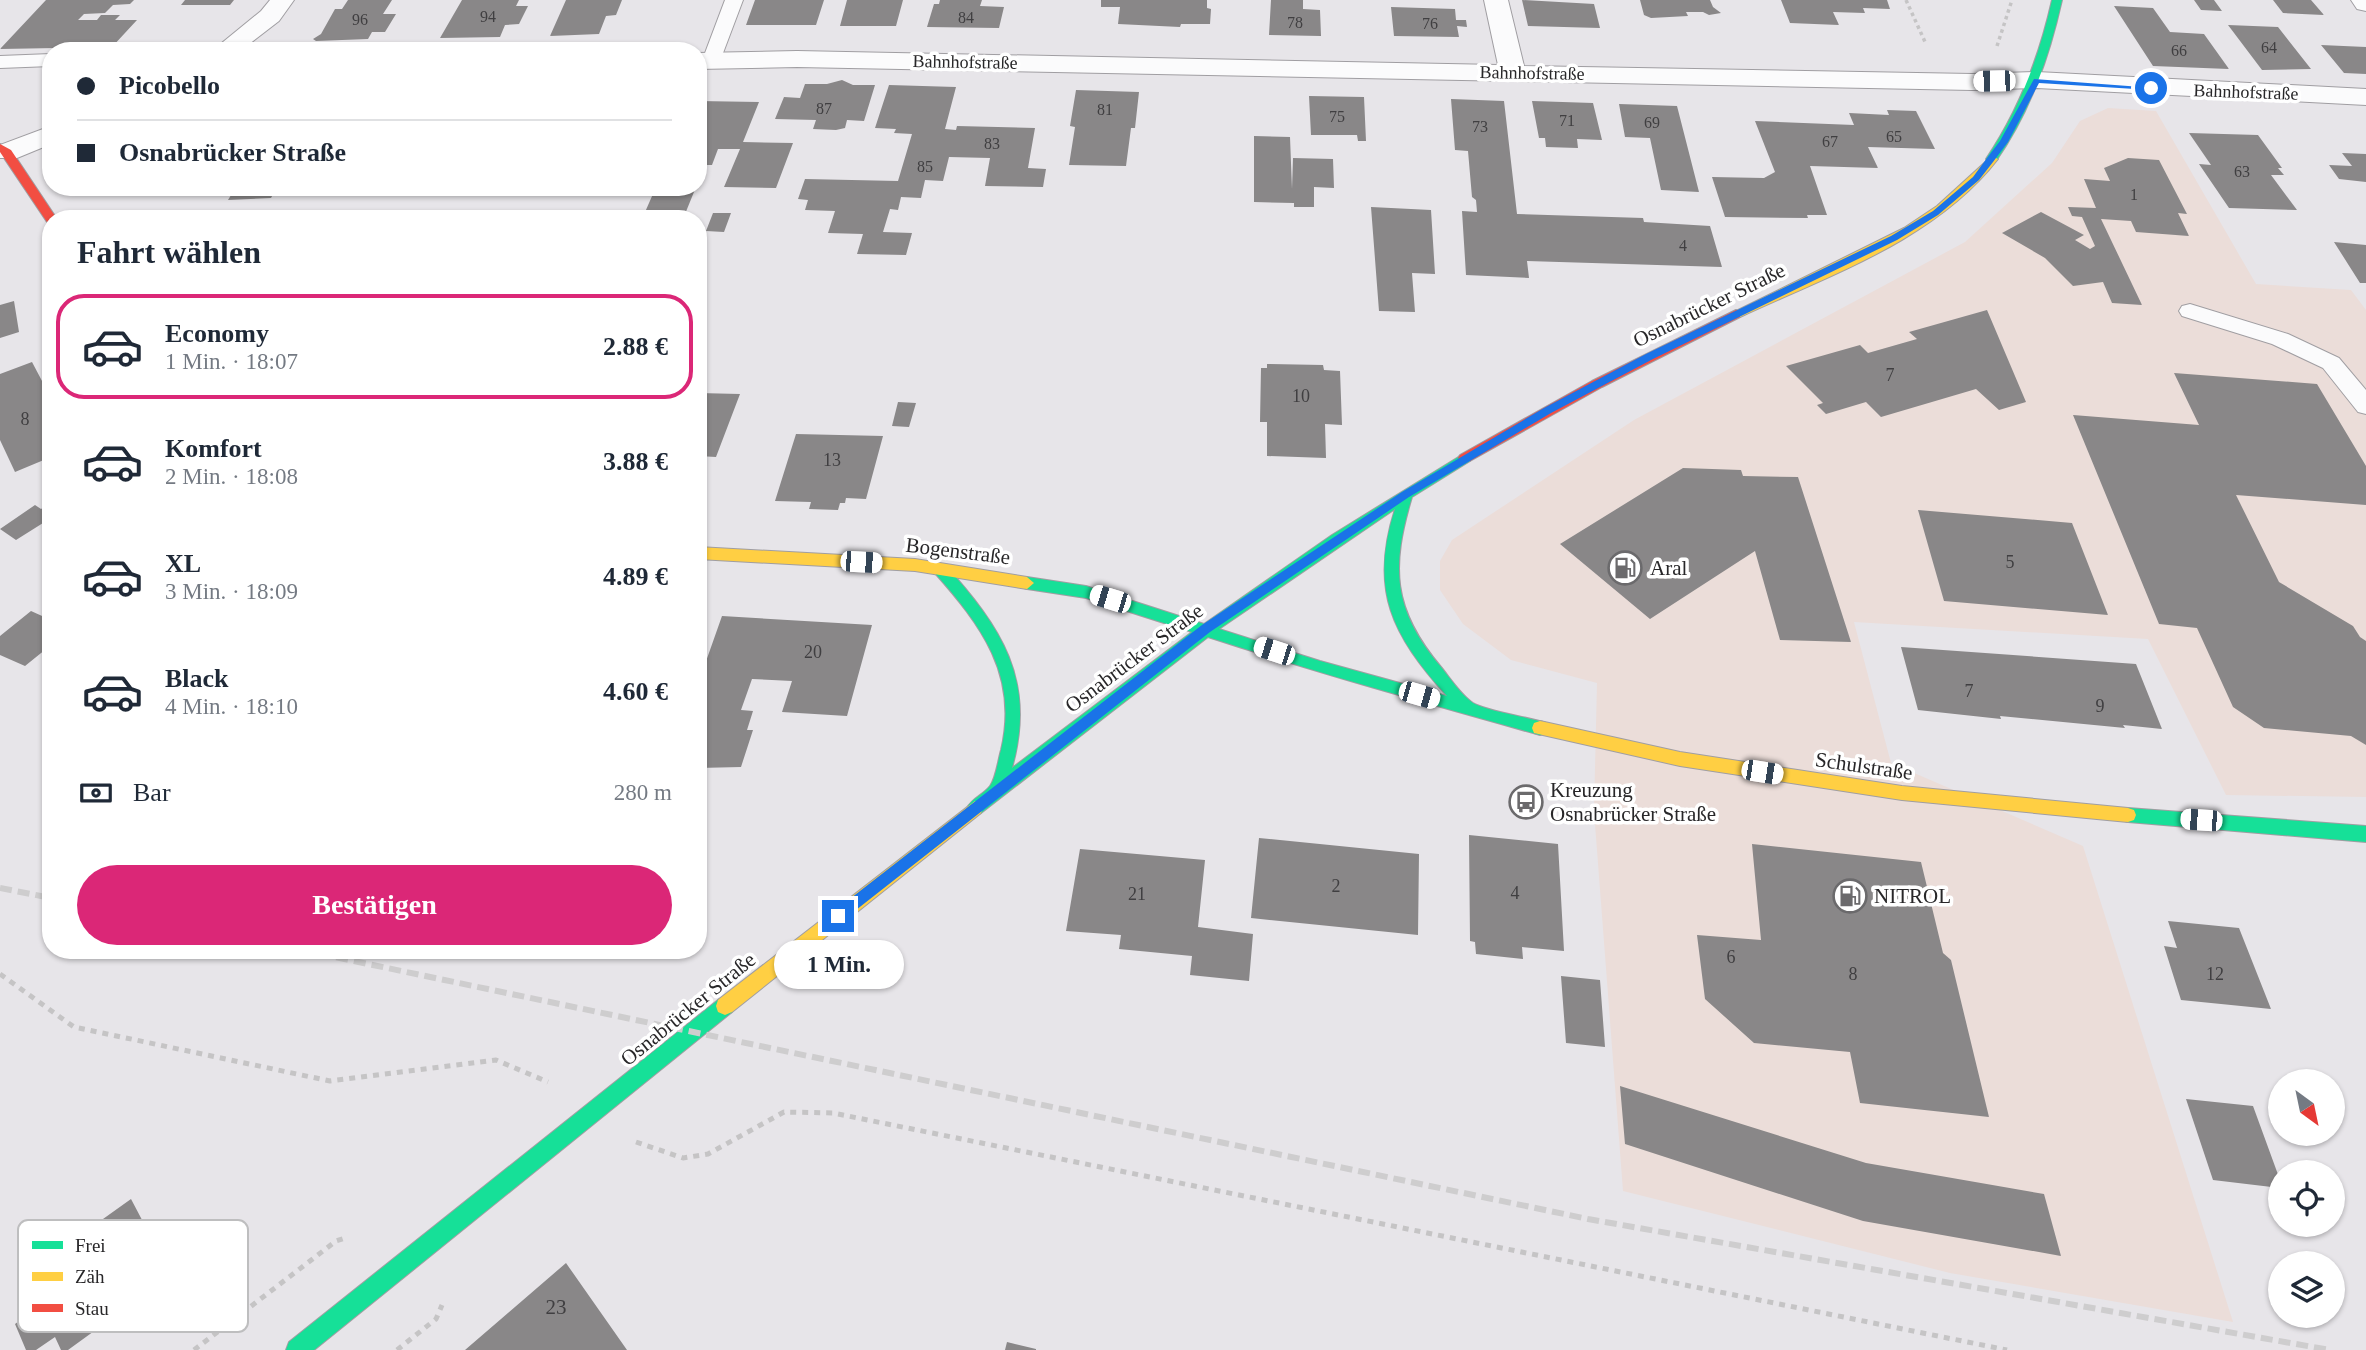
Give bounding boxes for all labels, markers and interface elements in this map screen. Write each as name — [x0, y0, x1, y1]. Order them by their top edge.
house number: 94 — [480, 8, 496, 25]
house number: 84 — [958, 9, 974, 26]
house number: 96 — [352, 11, 368, 28]
house number: 78 — [1287, 14, 1303, 31]
house number: 76 — [1422, 15, 1438, 32]
house number: 64 — [2261, 39, 2277, 56]
house number: 66 — [2171, 42, 2187, 59]
street label: Bahnhofstraße — [912, 51, 1018, 73]
street label: Bahnhofstraße — [1479, 62, 1585, 84]
car — [1973, 70, 2016, 92]
text: Picobello — [119, 71, 220, 100]
route start — [2135, 72, 2167, 104]
street label: Bahnhofstraße — [2193, 80, 2299, 104]
house number: 87 — [816, 100, 832, 117]
house number: 81 — [1097, 101, 1113, 118]
house number: 75 — [1329, 108, 1345, 125]
house number: 71 — [1559, 112, 1575, 129]
house number: 69 — [1644, 114, 1660, 131]
house number: 73 — [1472, 118, 1488, 135]
house number: 65 — [1886, 128, 1902, 145]
house number: 67 — [1822, 133, 1838, 150]
house number: 83 — [984, 135, 1000, 152]
text: Osnabrücker Straße — [119, 138, 346, 167]
house number: 85 — [917, 158, 933, 175]
house number: 63 — [2234, 163, 2250, 180]
house number: 1 — [2130, 186, 2138, 203]
text: Fahrt wählen — [77, 234, 261, 270]
house number: 4 — [1679, 237, 1687, 254]
street label: Osnabrücker Straße — [1629, 258, 1789, 352]
icon: car — [81, 315, 144, 378]
text: Economy — [165, 319, 269, 348]
text: 2.88 € — [603, 332, 668, 361]
text: 1 Min. · 18:07 — [165, 349, 298, 374]
house number: 7 — [1886, 365, 1895, 385]
house number: 10 — [1292, 386, 1310, 406]
house number: 8 — [21, 409, 30, 429]
icon: car — [81, 430, 144, 493]
text: Komfort — [165, 434, 262, 463]
text: 3.88 € — [603, 447, 668, 476]
house number: 13 — [823, 450, 841, 470]
text: 2 Min. · 18:08 — [165, 464, 298, 489]
street label: Bogenstraße — [904, 533, 1012, 569]
icon: car — [81, 545, 144, 608]
text: XL — [165, 549, 201, 578]
fuel station icon: Aral — [1606, 549, 1644, 587]
car — [840, 550, 883, 574]
house number: 5 — [2006, 552, 2015, 572]
place label: Aral — [1650, 556, 1687, 580]
text: 4.89 € — [603, 562, 668, 591]
text: 3 Min. · 18:09 — [165, 579, 298, 604]
car — [1087, 583, 1134, 615]
street label: Osnabrücker Straße — [1060, 598, 1208, 718]
car — [1251, 635, 1298, 667]
house number: 20 — [804, 642, 822, 662]
icon: car — [81, 660, 144, 723]
text: Black — [165, 664, 229, 693]
text: 4.60 € — [603, 677, 668, 706]
car — [1396, 679, 1443, 711]
house number: 7 — [1965, 681, 1974, 701]
text: 4 Min. · 18:10 — [165, 694, 298, 719]
house number: 9 — [2096, 696, 2105, 716]
street label: Schulstraße — [1814, 747, 1914, 785]
car — [1740, 758, 1785, 786]
icon: cash — [77, 774, 115, 812]
text: Bar — [133, 778, 171, 807]
place label: Kreuzung Osnabrücker Straße — [1550, 778, 1716, 826]
text: 280 m — [614, 780, 672, 805]
bus stop icon: Kreuzung Osnabrücker Straße — [1507, 783, 1545, 821]
car — [2180, 808, 2223, 832]
button: Bestätigen — [77, 865, 672, 945]
house number: 2 — [1332, 876, 1341, 896]
fuel station icon: NITROL — [1831, 877, 1869, 915]
house number: 4 — [1511, 883, 1520, 903]
house number: 21 — [1128, 884, 1146, 904]
place label: NITROL — [1874, 884, 1951, 908]
route end — [822, 900, 854, 932]
callout: 1 Min. — [773, 940, 903, 990]
street label: Osnabrücker Straße — [616, 947, 760, 1071]
house number: 6 — [1727, 947, 1736, 967]
text: 1 Min. — [807, 952, 871, 977]
house number: 8 — [1849, 964, 1858, 984]
house number: 12 — [2206, 964, 2224, 984]
north arrow — [2268, 1069, 2345, 1146]
map controls — [2268, 1069, 2345, 1328]
button: locate — [2268, 1160, 2345, 1237]
legend — [18, 1220, 248, 1332]
text: Frei — [75, 1235, 106, 1256]
button: layers — [2268, 1251, 2345, 1328]
text: Zäh — [75, 1266, 105, 1287]
house number: 23 — [546, 1295, 567, 1319]
text: Stau — [75, 1298, 109, 1319]

